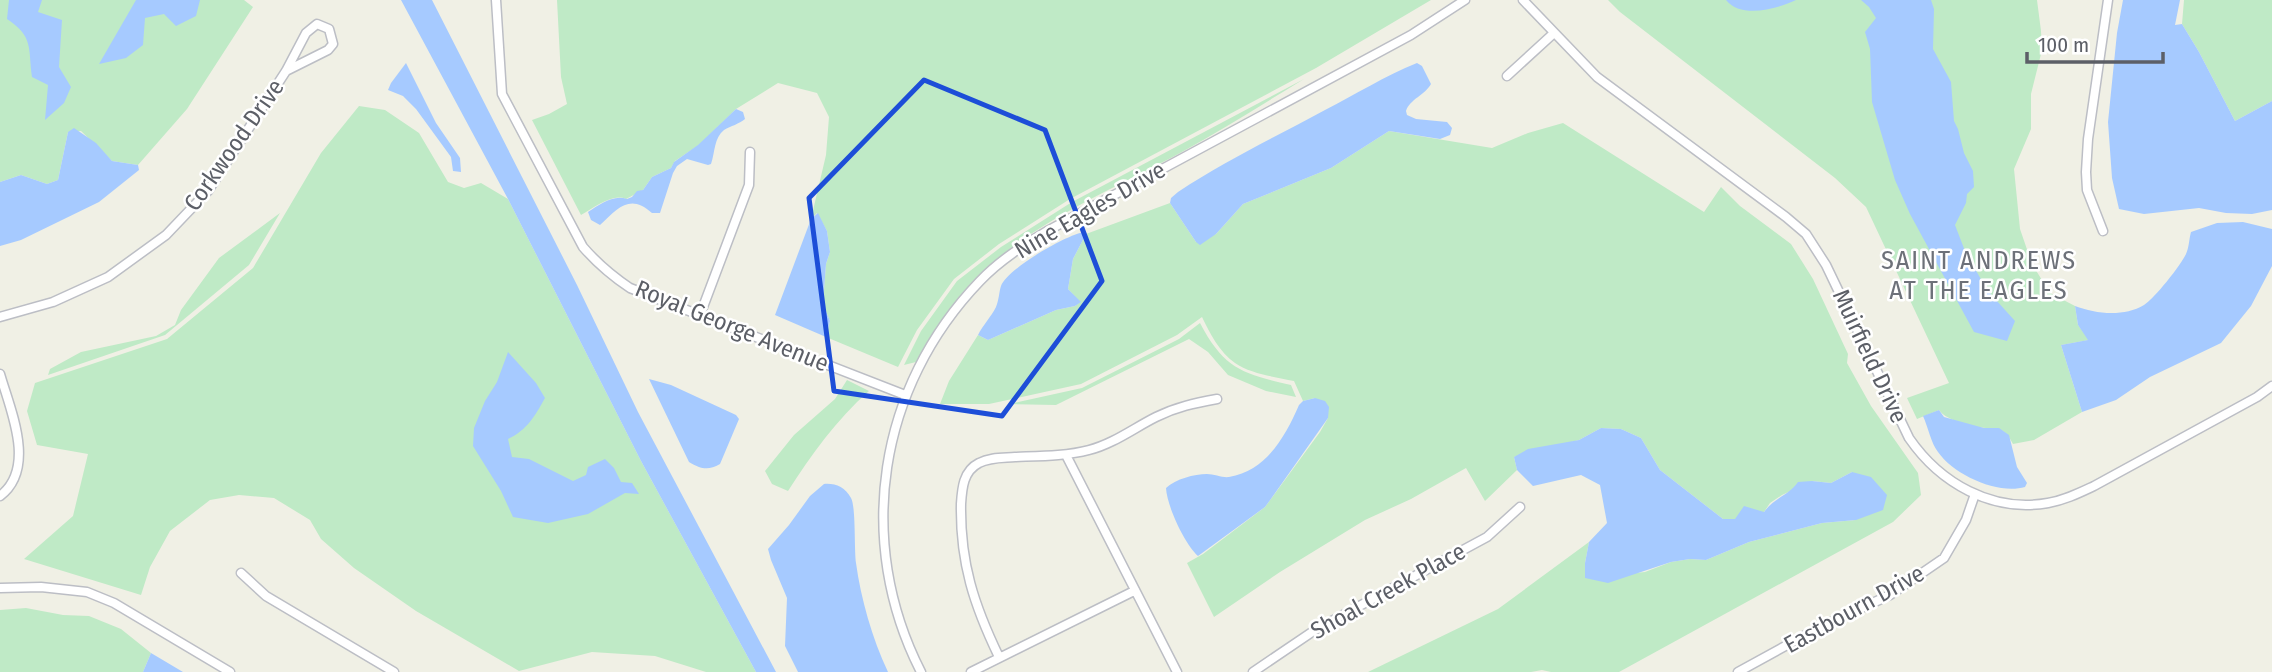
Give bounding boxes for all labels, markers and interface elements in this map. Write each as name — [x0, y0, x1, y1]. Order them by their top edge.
scale bar — [2027, 21, 2164, 65]
text: 100 m — [2038, 32, 2089, 58]
street label: Corkwood Drive — [178, 74, 290, 216]
street label: Nine Eagles Drive — [1010, 156, 1170, 264]
district label: SAINT ANDREWS AT THE EAGLES — [1881, 245, 2077, 306]
street label: Royal George Avenue — [631, 274, 833, 378]
street label: Muirfield Drive — [1827, 285, 1913, 427]
street label: Shoal Creek Place — [1306, 537, 1470, 645]
street label: Eastbourn Drive — [1779, 559, 1929, 659]

